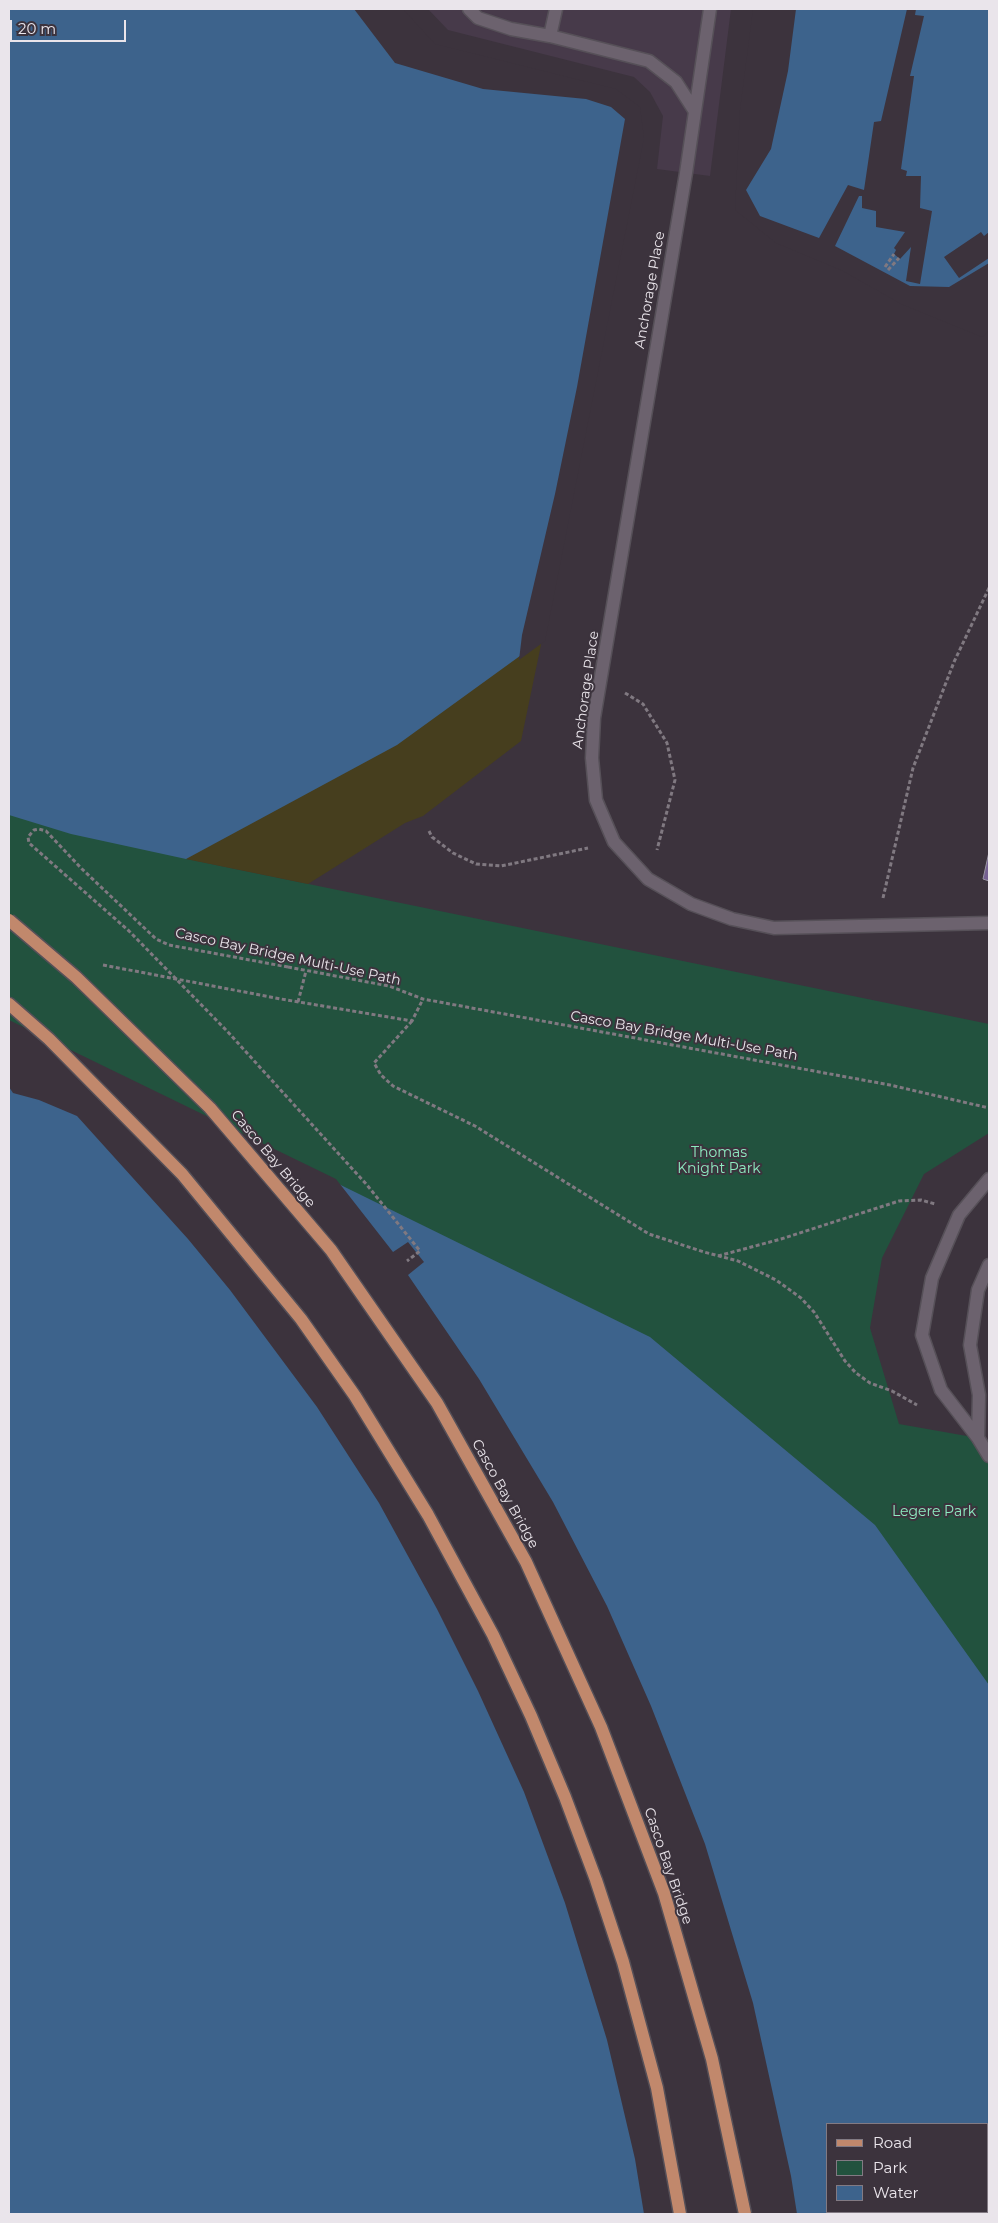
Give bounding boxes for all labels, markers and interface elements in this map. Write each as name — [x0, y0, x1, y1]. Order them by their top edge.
scale bar — [12, 10, 129, 42]
text: 20 m — [18, 19, 56, 38]
street label: Anchorage Place — [631, 230, 669, 350]
street label: Anchorage Place — [569, 630, 603, 750]
street label: Casco Bay Bridge Multi-Use Path — [174, 925, 402, 989]
street label: Casco Bay Bridge Multi-Use Path — [569, 1008, 799, 1064]
street label: Casco Bay Bridge — [227, 1107, 319, 1211]
park label: Thomas Knight Park — [677, 1145, 761, 1178]
street label: Casco Bay Bridge — [468, 1436, 542, 1552]
park label: Legere Park — [892, 1504, 976, 1520]
street label: Casco Bay Bridge — [640, 1805, 696, 1927]
legend — [826, 2123, 988, 2213]
text: Road — [873, 2133, 912, 2152]
text: Park — [873, 2158, 907, 2177]
text: Water — [873, 2183, 919, 2202]

